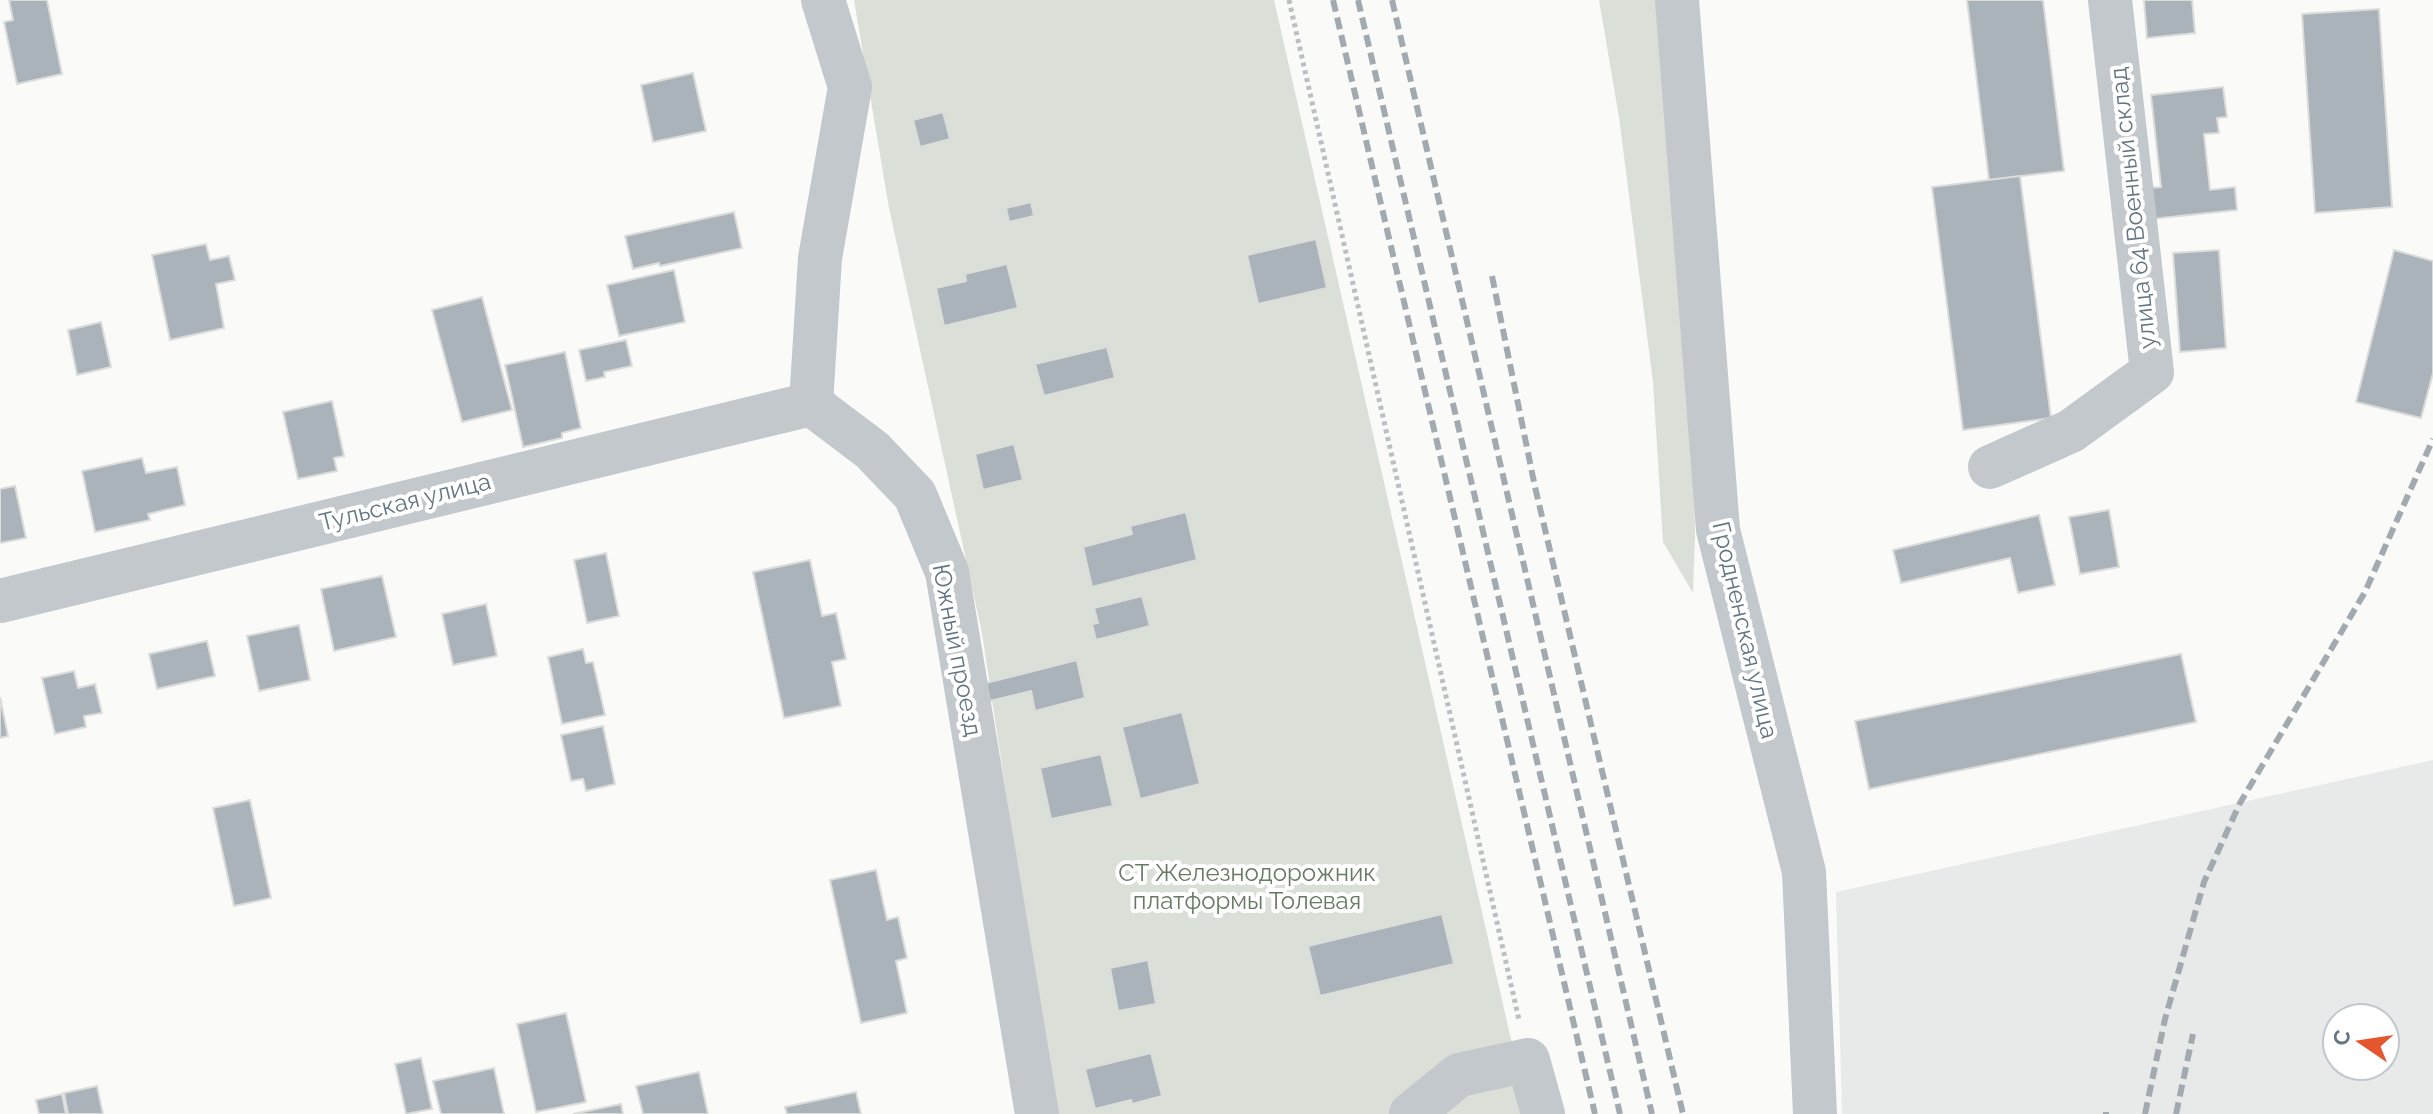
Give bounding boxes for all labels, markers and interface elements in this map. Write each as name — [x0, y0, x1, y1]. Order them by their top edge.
street label: улица 64 Военный склад — [2103, 66, 2162, 350]
street label: Тульская улица — [316, 466, 494, 537]
street label: Гродненская улица — [1706, 518, 1785, 741]
street label: Южный проезд — [927, 561, 988, 739]
park label: СТ Железнодорожник платформы Толевая — [1118, 858, 1376, 915]
north arrow — [2321, 1002, 2401, 1082]
text: С — [2327, 1027, 2356, 1048]

